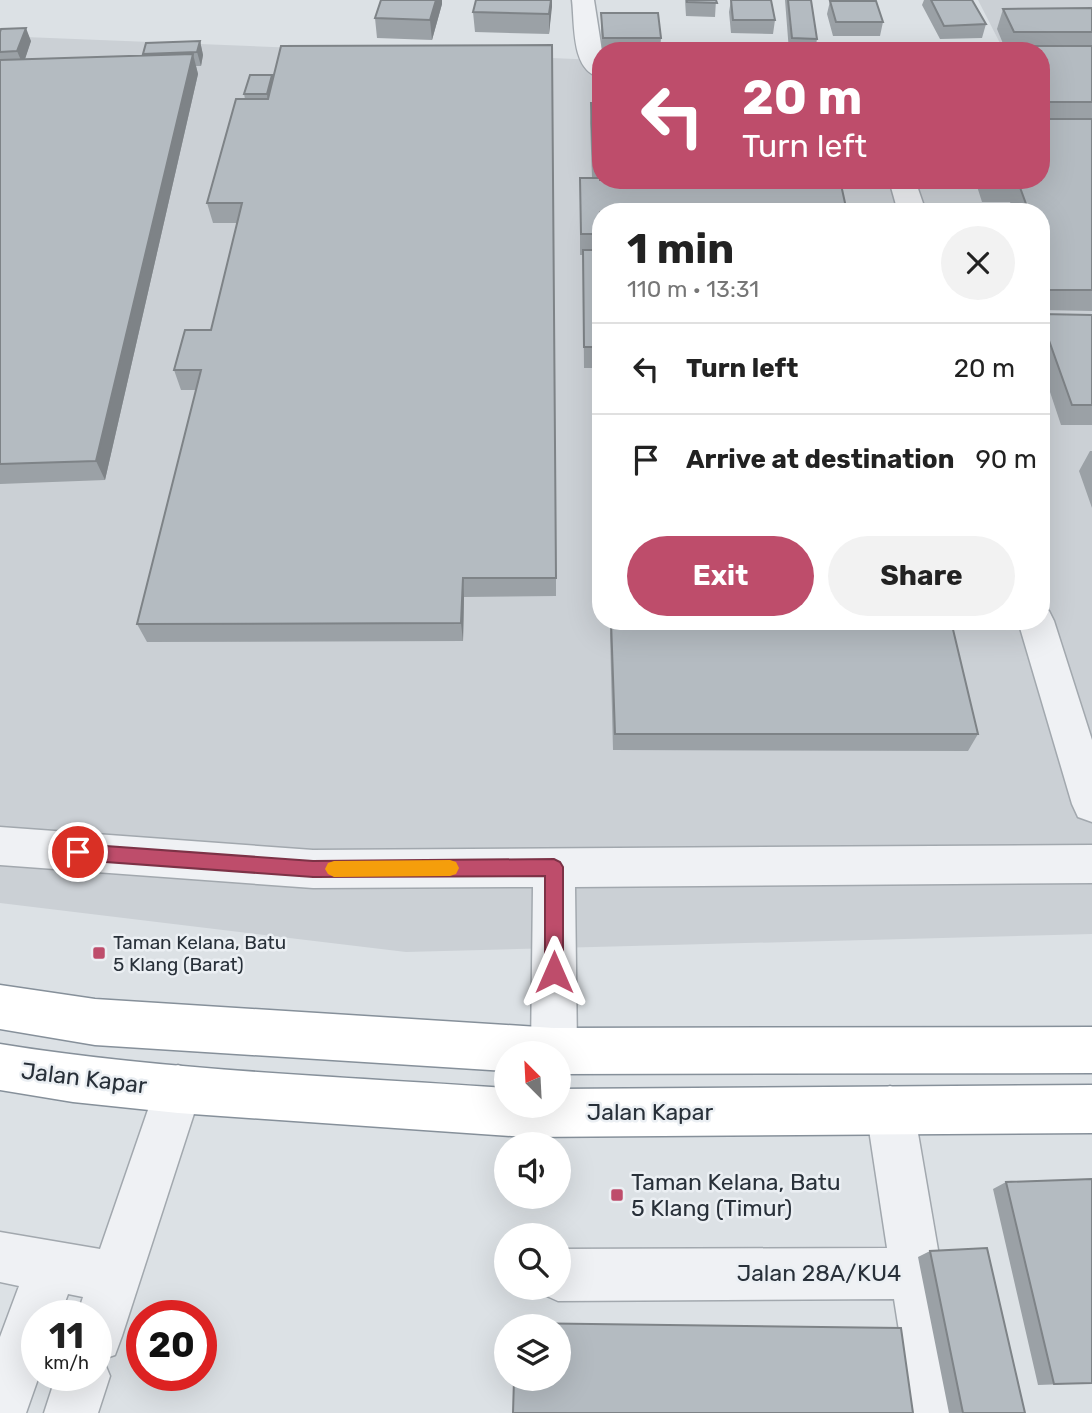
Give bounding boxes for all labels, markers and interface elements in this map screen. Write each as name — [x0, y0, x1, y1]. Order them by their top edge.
text: 20 m — [742, 68, 863, 126]
icon: left — [627, 70, 718, 161]
text: Turn left — [742, 127, 867, 165]
text: 1 min — [627, 224, 734, 274]
button: close — [941, 226, 1015, 300]
text: 110 m · 13:31 — [627, 275, 759, 303]
icon: left — [627, 350, 665, 388]
text: Turn left — [686, 353, 798, 384]
text: 20 m — [954, 353, 1015, 384]
icon: arrive — [627, 441, 665, 479]
text: Arrive at destination — [686, 444, 954, 475]
text: 90 m — [975, 444, 1037, 475]
button: Exit — [627, 536, 814, 616]
button: Share — [828, 536, 1015, 616]
pin — [48, 822, 108, 882]
icon: arrive — [59, 833, 97, 871]
place label: Taman Kelana, Batu 5 Klang (Barat) — [113, 931, 286, 976]
position arrow — [517, 935, 591, 1009]
marker: Taman Kelana, Batu 5 Klang (Barat) — [91, 945, 107, 961]
north arrow — [494, 1041, 570, 1118]
map controls — [494, 1041, 571, 1391]
street label: Jalan Kapar — [19, 1056, 149, 1100]
street label: Jalan Kapar — [587, 1098, 714, 1126]
button: sound — [494, 1132, 571, 1209]
place label: Taman Kelana, Batu 5 Klang (Timur) — [631, 1168, 841, 1222]
marker: Taman Kelana, Batu 5 Klang (Timur) — [609, 1187, 625, 1203]
button: search — [494, 1223, 571, 1300]
street label: Jalan 28A/KU4 — [737, 1259, 901, 1287]
speed limit sign: 20 — [126, 1300, 217, 1391]
button: layers — [494, 1314, 571, 1391]
text: 11 — [49, 1315, 84, 1357]
text: km/h — [44, 1352, 89, 1374]

